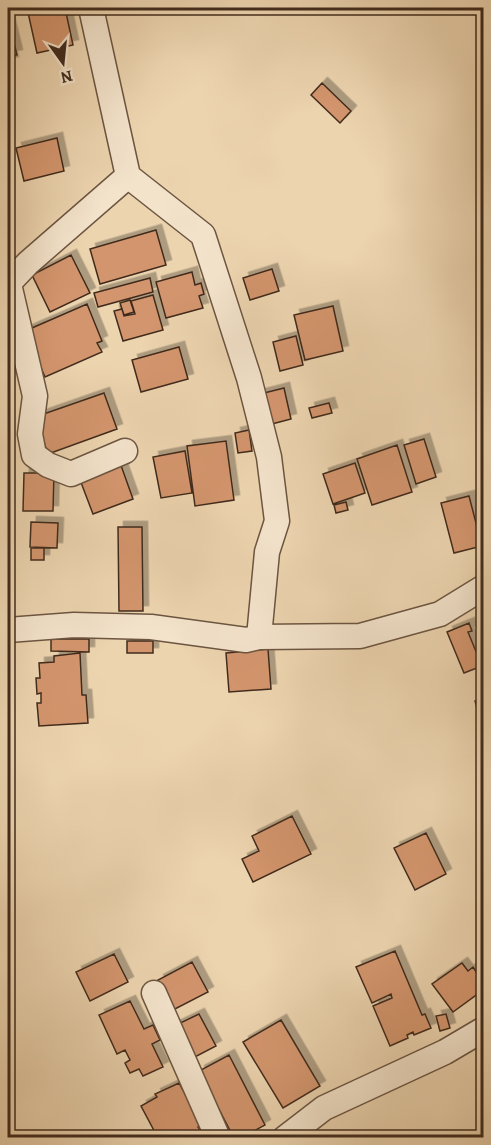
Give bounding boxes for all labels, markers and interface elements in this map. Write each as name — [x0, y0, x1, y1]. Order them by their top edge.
north arrow — [33, 33, 93, 93]
text: N — [58, 64, 75, 89]

